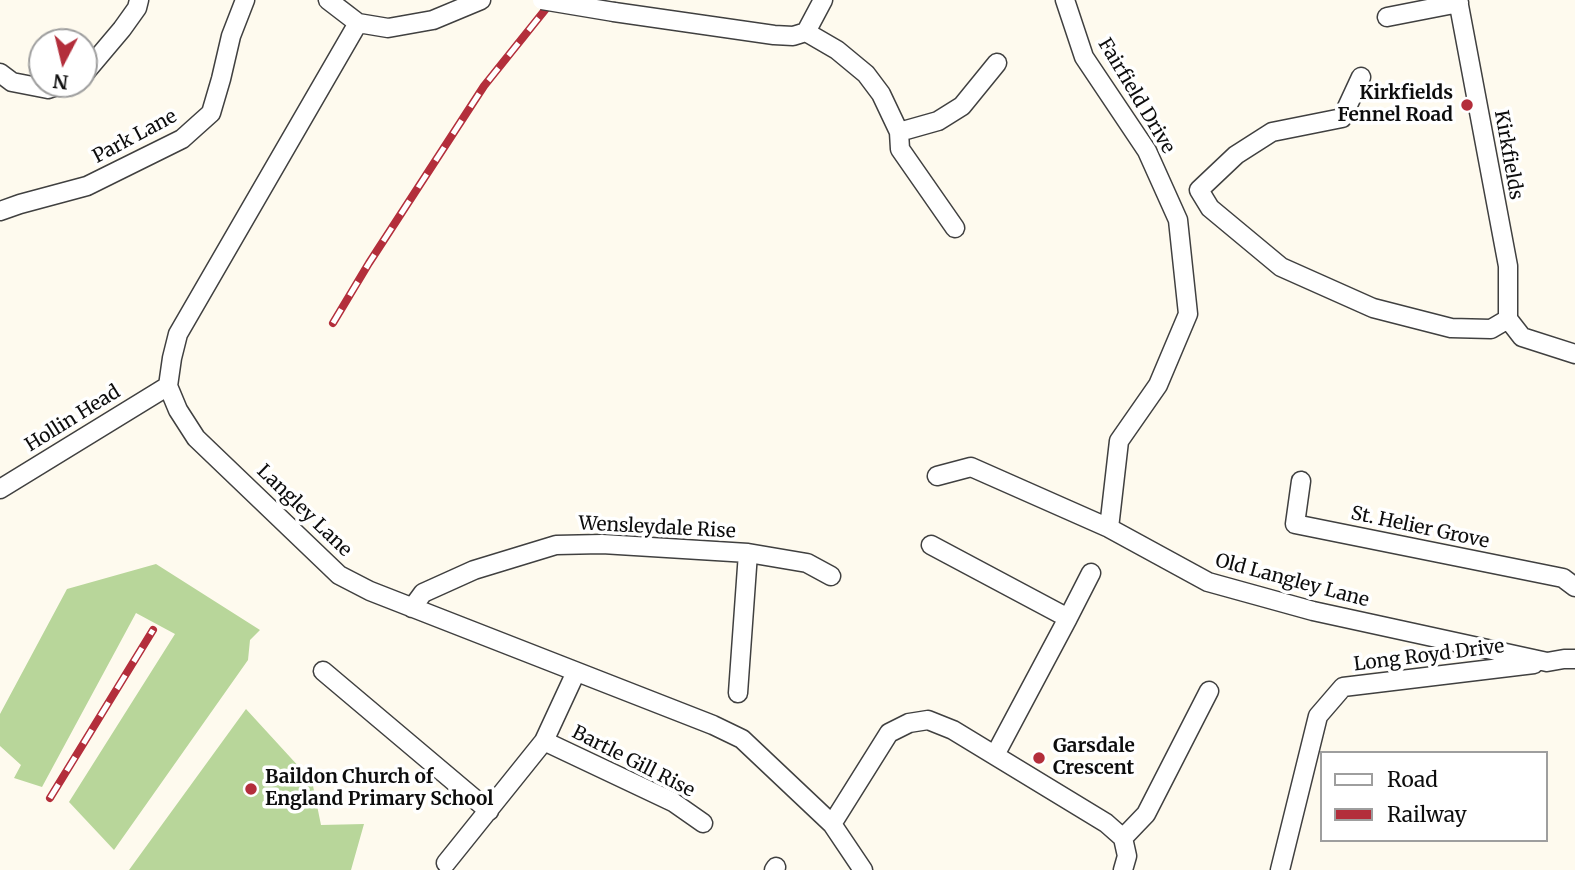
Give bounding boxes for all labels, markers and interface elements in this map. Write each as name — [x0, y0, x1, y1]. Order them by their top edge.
north arrow — [28, 28, 98, 98]
street label: Fairfield Drive — [1093, 34, 1179, 158]
text: N — [52, 69, 70, 95]
place label: Kirkfields Fennel Road — [1337, 83, 1453, 127]
marker: Kirkfields Fennel Road — [1459, 97, 1475, 113]
street label: Park Lane — [89, 105, 181, 169]
street label: Kirkfields — [1489, 109, 1527, 201]
street label: Hollin Head — [21, 381, 125, 457]
street label: Langley Lane — [252, 460, 356, 562]
street label: St. Helier Grove — [1349, 502, 1491, 554]
street label: Wensleydale Rise — [578, 512, 736, 544]
street label: Old Langley Lane — [1213, 550, 1371, 612]
street label: Long Royd Drive — [1352, 635, 1506, 677]
street label: Bartle Gill Rise — [568, 721, 698, 803]
place label: Garsdale Crescent — [1053, 736, 1135, 780]
marker: Garsdale Crescent — [1031, 750, 1047, 766]
legend — [1320, 751, 1547, 842]
text: Road — [1387, 766, 1438, 793]
place label: Baildon Church of England Primary School — [265, 767, 493, 811]
marker: Baildon Church of England Primary School — [243, 781, 259, 797]
text: Railway — [1387, 801, 1467, 828]

